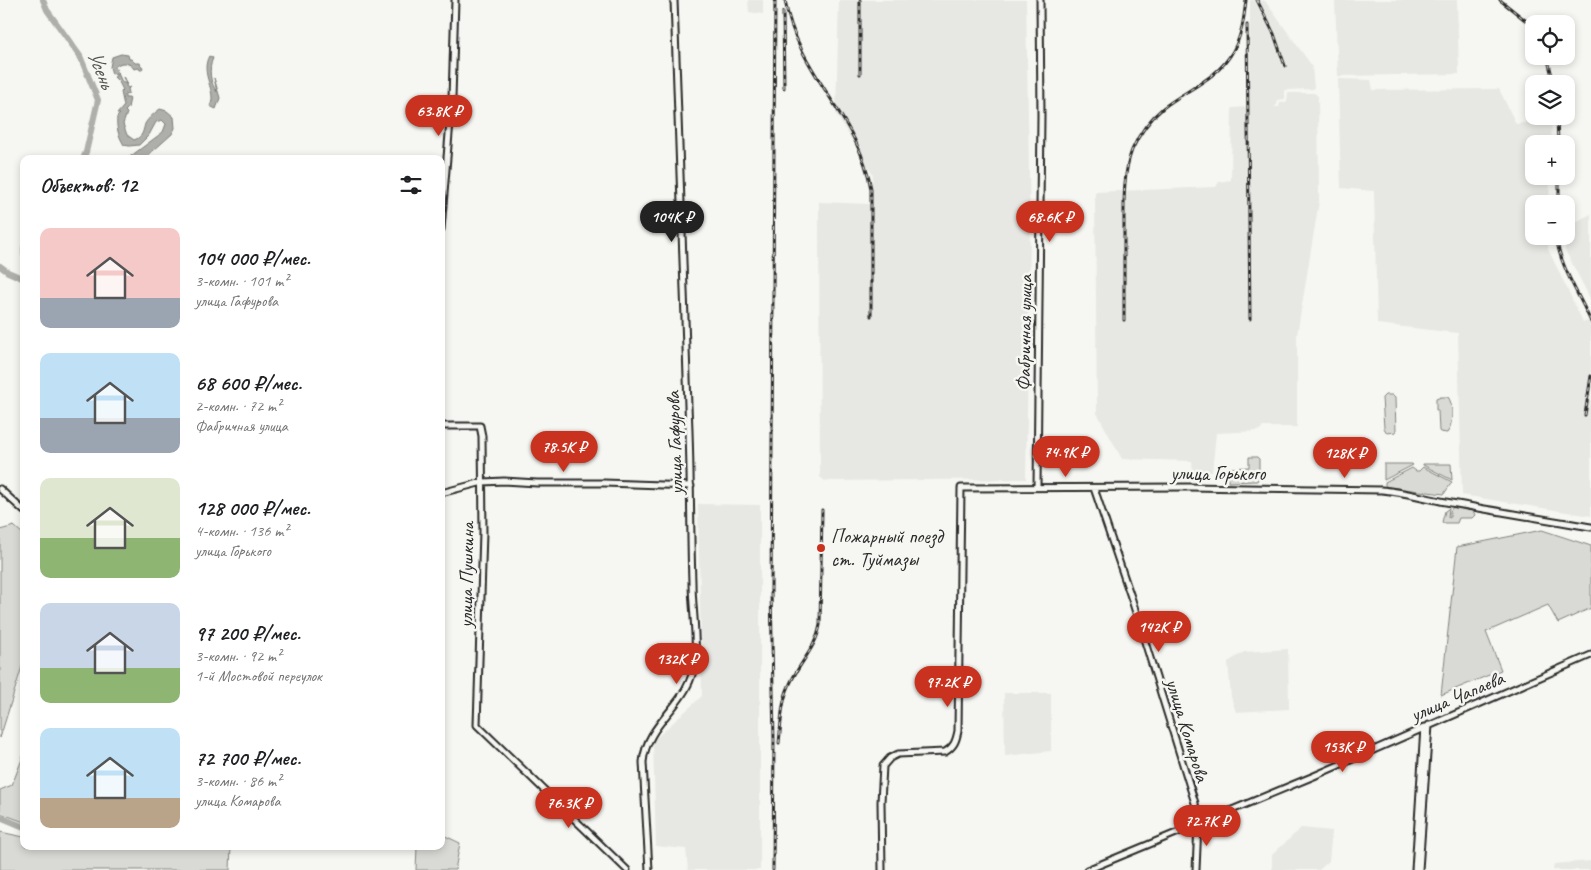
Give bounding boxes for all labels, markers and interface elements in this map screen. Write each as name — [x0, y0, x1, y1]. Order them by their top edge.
map controls — [1525, 15, 1575, 245]
button: locate — [1525, 15, 1575, 65]
water label: Усень — [82, 46, 121, 94]
button: layers — [1525, 75, 1575, 125]
pin: 63.8K ₽ — [393, 94, 485, 137]
text: 63.8K ₽ — [416, 101, 462, 121]
button: + — [1525, 135, 1575, 185]
icon: filters — [397, 171, 425, 199]
text: Объектов: 12 — [40, 172, 137, 198]
button: − — [1525, 195, 1575, 245]
pin: 104K ₽ — [631, 200, 713, 243]
pin: 68.6K ₽ — [1004, 200, 1096, 243]
text: 104K ₽ — [651, 207, 693, 227]
text: 68.6K ₽ — [1027, 207, 1073, 227]
text: 104 000 ₽/мес. — [195, 245, 310, 271]
icon: home — [80, 248, 140, 308]
text: 3-комн. · 101 m² — [195, 271, 288, 291]
street label: Фабричная улица — [1011, 274, 1038, 391]
text: улица Гафурова — [195, 291, 278, 311]
text: 68 600 ₽/мес. — [195, 370, 302, 396]
icon: home — [80, 373, 140, 433]
street label: улица Гафурова — [660, 389, 689, 496]
text: 2-комн. · 72 m² — [195, 396, 281, 416]
text: Фабричная улица — [195, 416, 288, 436]
pin: 78.5K ₽ — [518, 430, 610, 473]
pin: 74.9K ₽ — [1020, 436, 1112, 478]
pin: 128K ₽ — [1304, 436, 1386, 479]
text: 78.5K ₽ — [542, 437, 586, 457]
text: 74.9K ₽ — [1044, 442, 1088, 462]
text: 128K ₽ — [1324, 443, 1366, 463]
street label: улица Горького — [1170, 461, 1266, 486]
text: 128 000 ₽/мес. — [195, 495, 310, 521]
icon: home — [80, 498, 140, 558]
street label: улица Пушкина — [453, 520, 480, 629]
text: 4-комн. · 136 m² — [195, 521, 288, 541]
place label: Пожарный поезд ст. Туймазы — [831, 524, 945, 572]
text: улица Горького — [195, 541, 271, 561]
marker: Пожарный поезд ст. Туймазы — [815, 542, 827, 554]
pin: 142K ₽ — [1118, 610, 1200, 653]
text: 142K ₽ — [1138, 617, 1180, 637]
text: 97 200 ₽/мес. — [195, 620, 300, 646]
icon: home — [80, 623, 140, 683]
pin: 132K ₽ — [636, 642, 718, 685]
text: 3-комн. · 92 m² — [195, 646, 281, 666]
text: 132K ₽ — [656, 649, 698, 669]
street label: улица Чапаева — [1406, 665, 1509, 728]
text: 1-й Мостовой переулок — [195, 666, 322, 686]
pin: 97.2K ₽ — [902, 666, 994, 708]
text: 97.2K ₽ — [926, 672, 970, 692]
street label: улица Комарова — [1160, 674, 1215, 786]
pin: 153K ₽ — [1302, 730, 1384, 773]
text: 153K ₽ — [1322, 737, 1364, 757]
text: 72 700 ₽/мес. — [195, 745, 301, 771]
icon: home — [80, 748, 140, 808]
text: 3-комн. · 86 m² — [195, 771, 281, 791]
pin: 76.3K ₽ — [523, 786, 615, 829]
text: улица Комарова — [195, 791, 280, 811]
text: 76.3K ₽ — [546, 793, 592, 813]
pin: 72.7K ₽ — [1161, 804, 1253, 847]
text: 72.7K ₽ — [1185, 811, 1229, 831]

